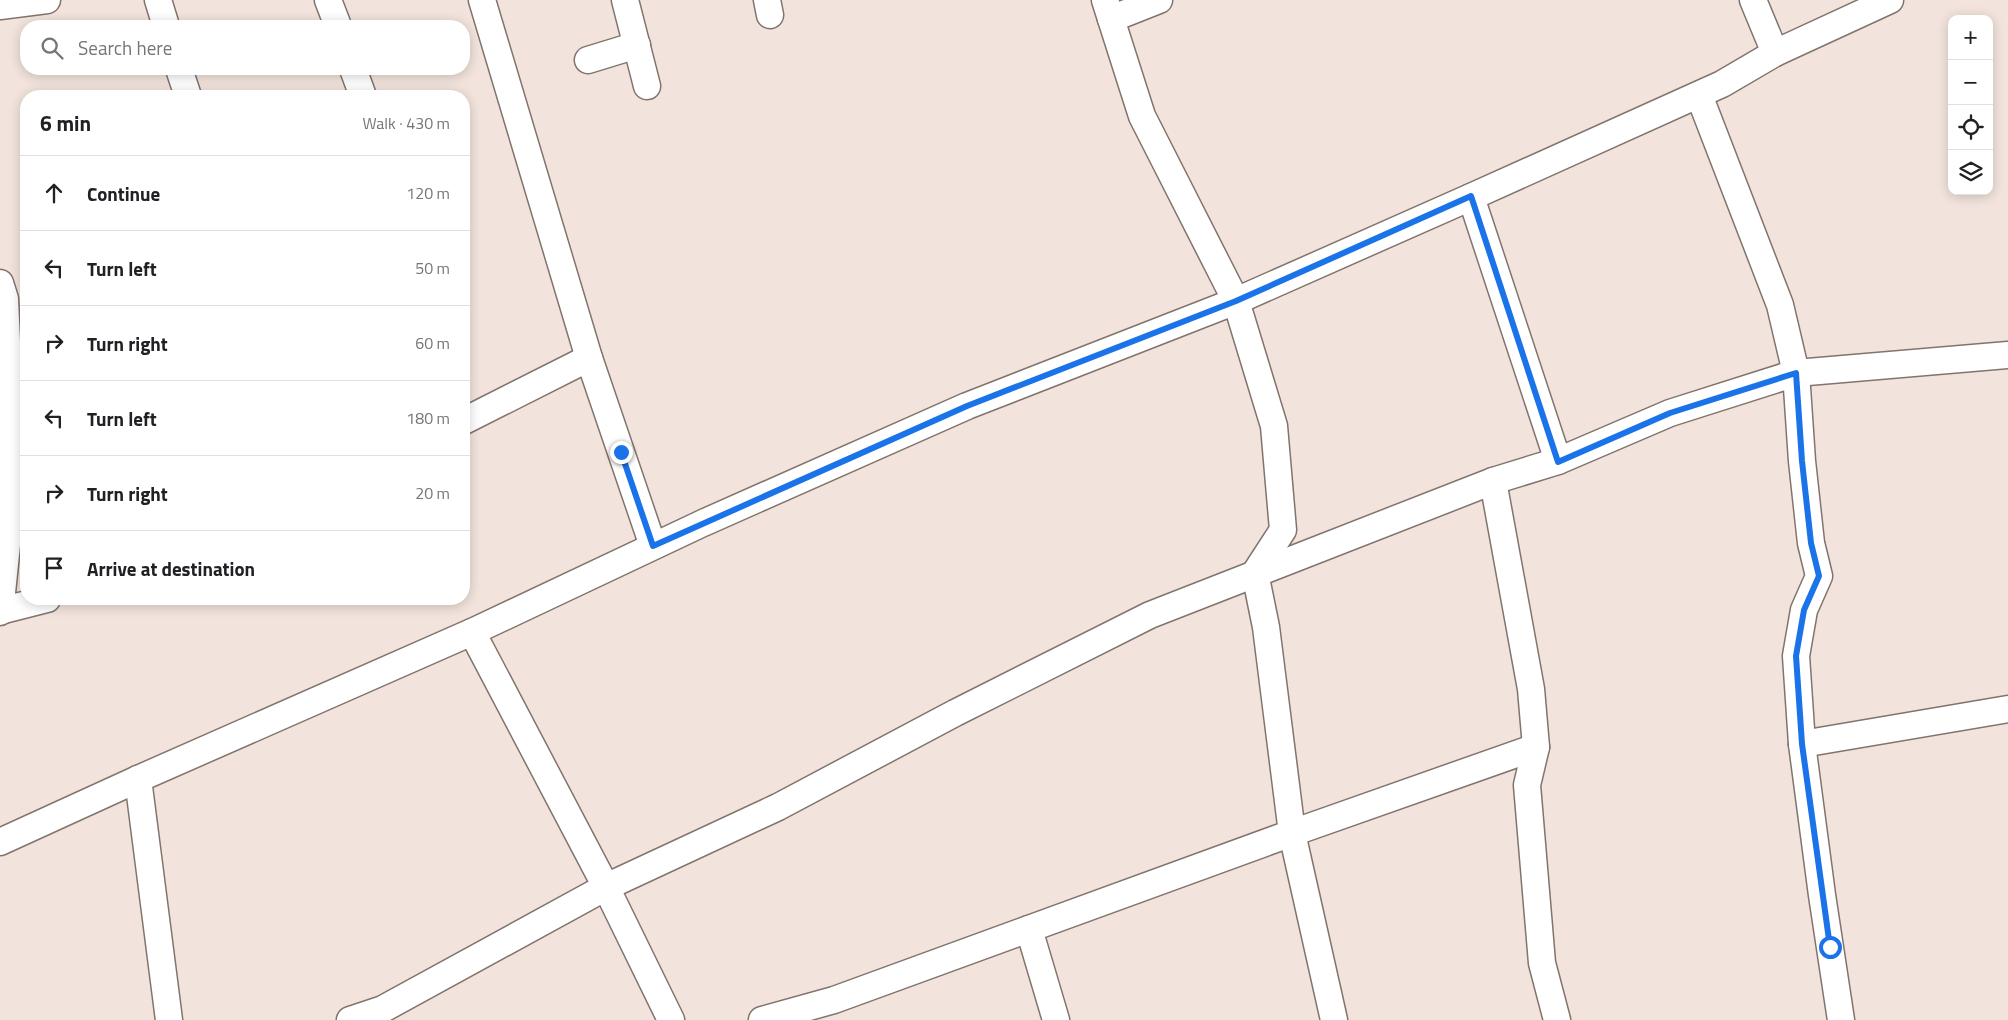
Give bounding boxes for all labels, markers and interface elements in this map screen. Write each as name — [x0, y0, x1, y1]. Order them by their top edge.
map controls — [1948, 15, 1993, 195]
button: + — [1948, 15, 1993, 60]
search box — [20, 20, 470, 75]
text: Search here — [78, 33, 172, 62]
icon: search — [38, 34, 66, 62]
button: − — [1948, 60, 1993, 105]
button: locate — [1948, 105, 1993, 150]
text: 6 min — [40, 107, 91, 139]
text: Walk · 430 m — [362, 111, 450, 135]
button: layers — [1948, 150, 1993, 195]
icon: ahead — [40, 179, 68, 207]
text: Continue — [87, 179, 160, 208]
text: 120 m — [406, 181, 450, 205]
icon: left — [40, 254, 68, 282]
text: Turn left — [87, 254, 157, 283]
text: 50 m — [415, 256, 450, 280]
icon: right — [40, 329, 68, 357]
text: Turn right — [87, 329, 168, 358]
text: 60 m — [415, 331, 450, 355]
icon: left — [40, 404, 68, 432]
text: Turn left — [87, 404, 157, 433]
text: 180 m — [406, 406, 450, 430]
route end — [610, 441, 633, 464]
icon: right — [40, 479, 68, 507]
text: Turn right — [87, 479, 168, 508]
text: 20 m — [415, 481, 450, 505]
icon: arrive — [40, 554, 68, 582]
text: Arrive at destination — [87, 554, 255, 583]
route start — [1819, 936, 1842, 959]

